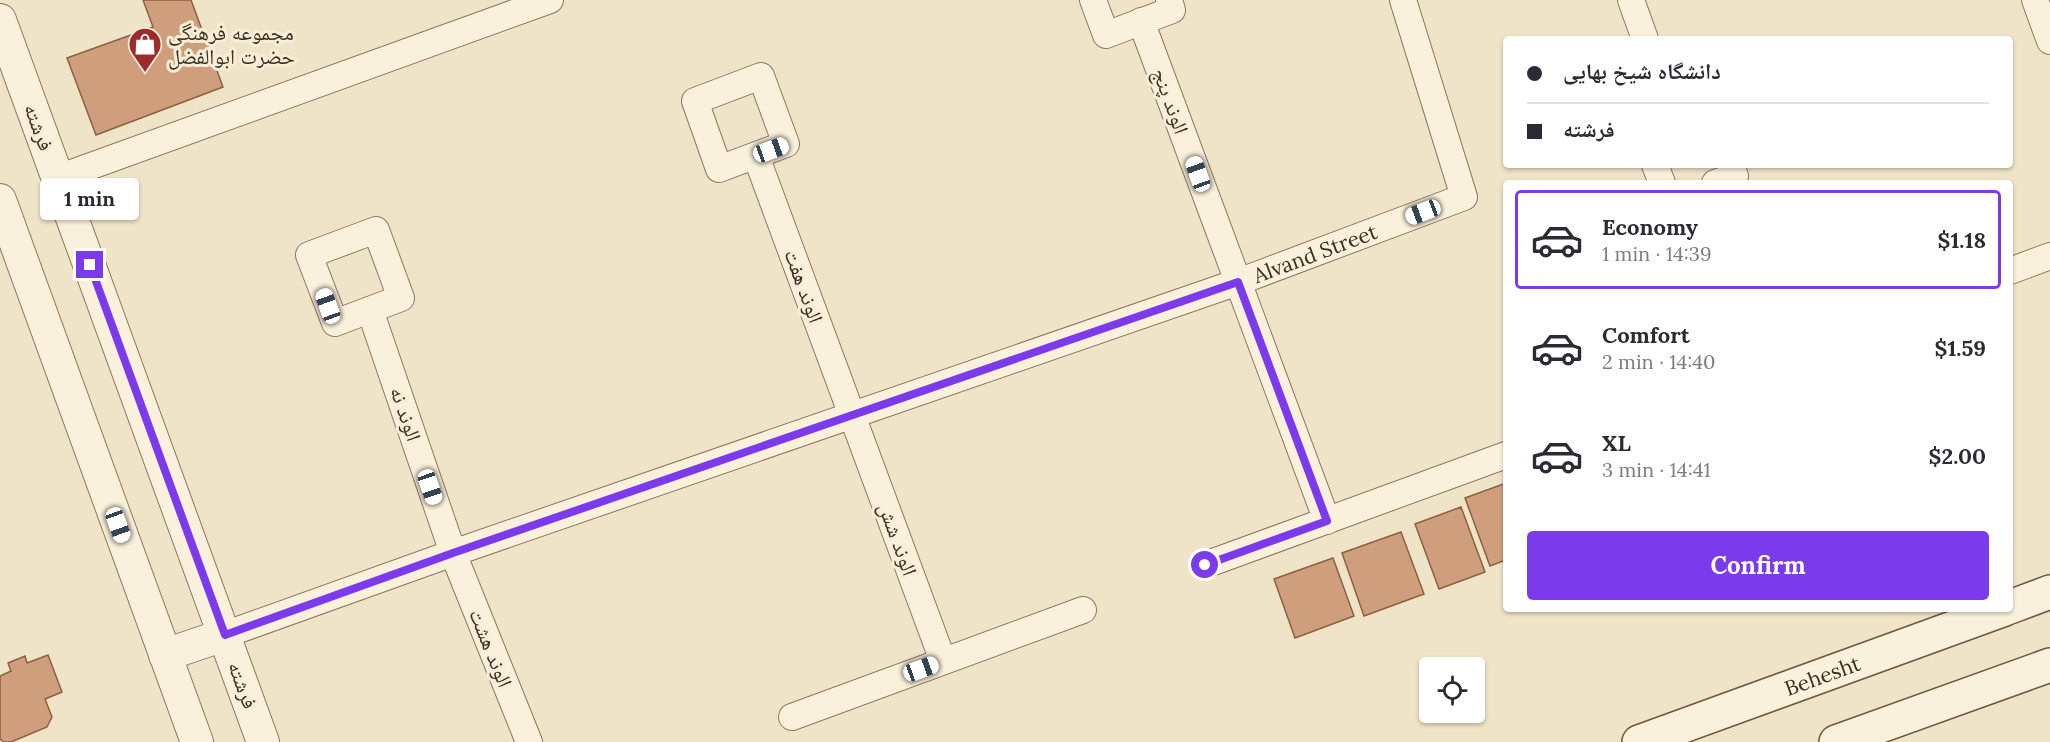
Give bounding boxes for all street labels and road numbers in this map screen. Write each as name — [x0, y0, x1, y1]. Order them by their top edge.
street label: الوند پنج — [1147, 64, 1195, 138]
street label: فرشته — [18, 100, 60, 154]
street label: Alvand Street — [1248, 217, 1382, 289]
street label: الوند هفت — [778, 245, 830, 327]
street label: الوند نه — [384, 383, 428, 445]
street label: الوند شش — [872, 499, 924, 579]
street label: الوند هشت — [463, 605, 519, 691]
street label: Behesht — [1781, 649, 1865, 702]
street label: فرشته — [222, 658, 264, 712]

